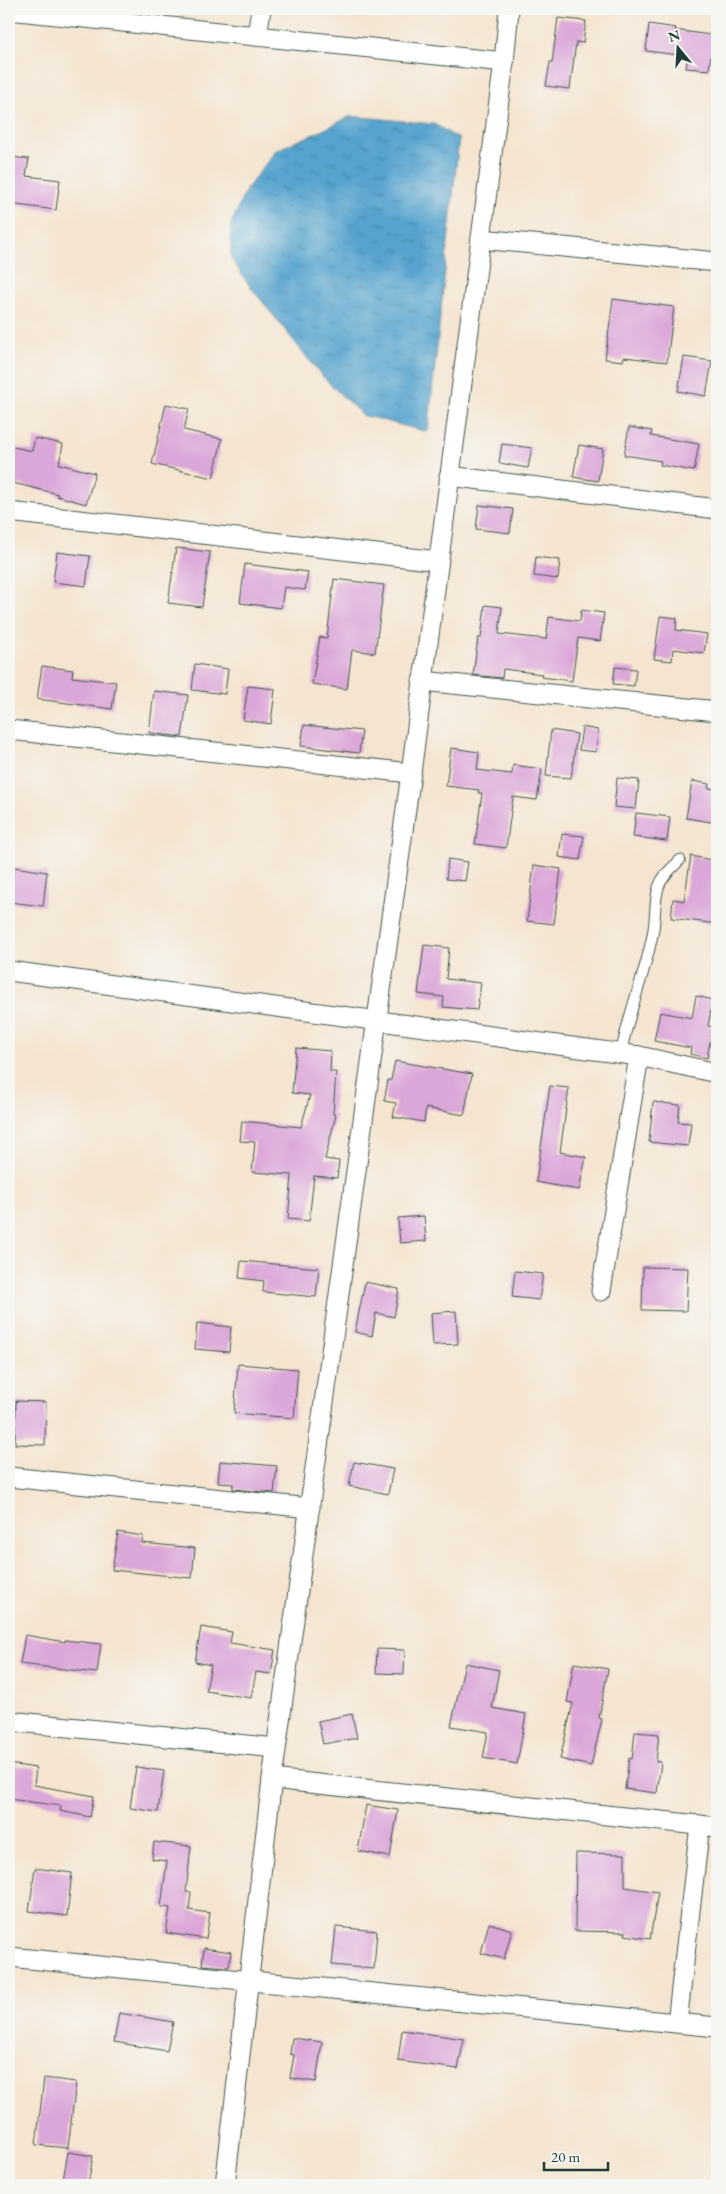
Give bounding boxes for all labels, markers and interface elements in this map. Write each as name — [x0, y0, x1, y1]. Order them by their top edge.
north arrow — [654, 22, 704, 72]
text: N — [666, 25, 683, 46]
scale bar — [544, 2139, 607, 2171]
text: 20 m — [551, 2147, 580, 2166]

